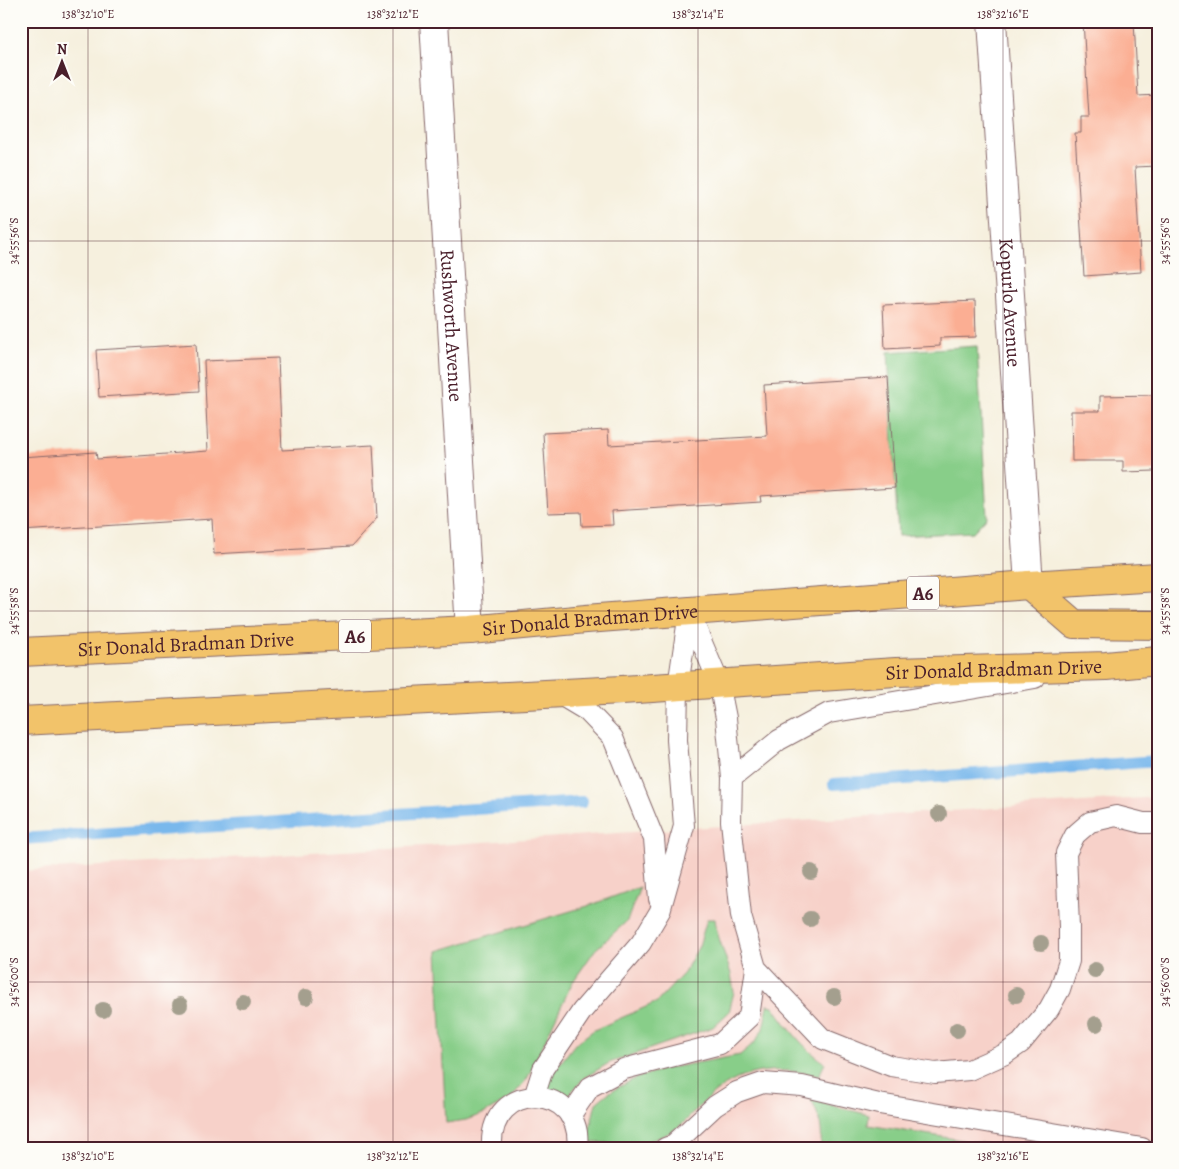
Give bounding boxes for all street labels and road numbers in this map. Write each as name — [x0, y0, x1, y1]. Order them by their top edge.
street label: Kopurlo Avenue — [992, 237, 1028, 368]
street label: Rushworth Avenue — [434, 248, 469, 403]
road number: A6 — [907, 576, 939, 610]
street label: Sir Donald Bradman Drive — [481, 597, 699, 643]
road number: A6 — [339, 620, 371, 652]
street label: Sir Donald Bradman Drive — [77, 626, 295, 663]
street label: Sir Donald Bradman Drive — [884, 653, 1102, 687]

